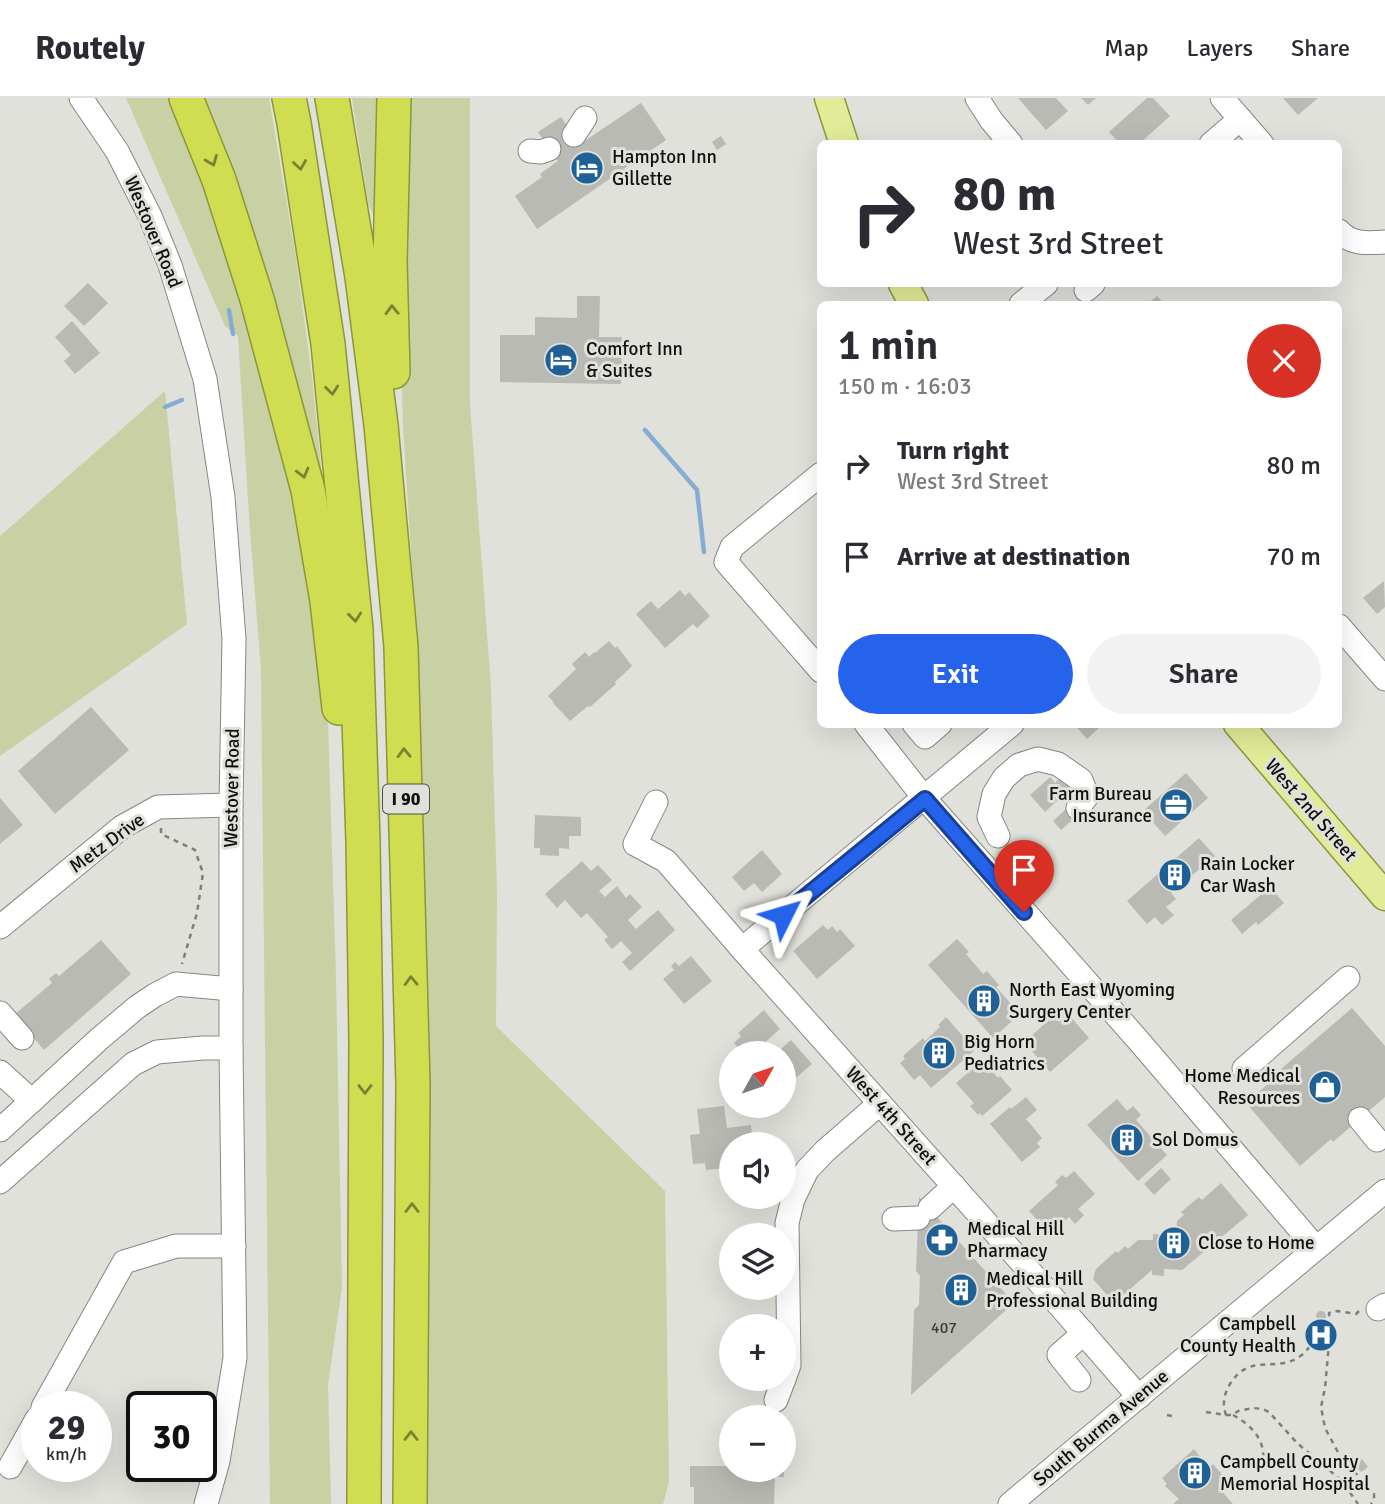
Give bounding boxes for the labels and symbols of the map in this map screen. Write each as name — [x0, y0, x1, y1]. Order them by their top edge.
place label: Hampton Inn Gillette — [612, 145, 717, 191]
hotel icon: Hampton Inn Gillette — [568, 149, 606, 187]
one-way arrow — [203, 155, 217, 167]
one-way arrow — [293, 159, 308, 171]
street label: Westover Road — [119, 172, 187, 292]
one-way arrow — [384, 304, 399, 315]
place label: Comfort Inn & Suites — [586, 337, 683, 383]
hotel icon: Comfort Inn & Suites — [542, 341, 580, 379]
one-way arrow — [325, 385, 340, 396]
one-way arrow — [295, 467, 309, 479]
one-way arrow — [347, 612, 362, 623]
street label: Westover Road — [219, 728, 245, 848]
one-way arrow — [397, 748, 412, 759]
street label: West 2nd Street — [1260, 754, 1362, 867]
place label: Farm Bureau Insurance — [1049, 782, 1152, 828]
road number: I 90 — [383, 784, 429, 814]
office icon: Farm Bureau Insurance — [1157, 786, 1195, 824]
street label: Metz Drive — [65, 808, 149, 878]
pin — [994, 840, 1054, 912]
place label: Rain Locker Car Wash — [1200, 852, 1295, 898]
building icon: Rain Locker Car Wash — [1156, 856, 1194, 894]
position arrow — [746, 878, 820, 952]
one-way arrow — [403, 975, 419, 986]
place label: North East Wyoming Surgery Center — [1009, 978, 1175, 1024]
building icon: North East Wyoming Surgery Center — [965, 982, 1003, 1020]
place label: Big Horn Pediatrics — [964, 1030, 1045, 1076]
building icon: Big Horn Pediatrics — [920, 1034, 958, 1072]
north arrow — [719, 1041, 796, 1118]
street label: West 4th Street — [840, 1062, 942, 1171]
place label: Home Medical Resources — [1184, 1064, 1300, 1110]
shop icon: Home Medical Resources — [1306, 1068, 1344, 1106]
one-way arrow — [357, 1084, 373, 1095]
building icon: Sol Domus — [1108, 1121, 1146, 1159]
place label: Sol Domus — [1152, 1128, 1238, 1152]
one-way arrow — [404, 1203, 420, 1213]
place label: Medical Hill Pharmacy — [967, 1217, 1064, 1263]
pharmacy icon: Medical Hill Pharmacy — [923, 1221, 961, 1259]
building icon: Close to Home — [1155, 1224, 1193, 1262]
place label: Close to Home — [1198, 1231, 1315, 1255]
place label: Medical Hill Professional Building — [986, 1267, 1158, 1313]
building icon: Medical Hill Professional Building — [942, 1271, 980, 1309]
place label: Campbell County Health — [1180, 1312, 1296, 1358]
hospital icon: Campbell County Health — [1302, 1316, 1340, 1354]
house number: 407 — [931, 1318, 957, 1338]
street label: South Burma Avenue — [1028, 1364, 1174, 1492]
speed limit sign: 30 — [126, 1391, 217, 1482]
one-way arrow — [403, 1430, 419, 1441]
place label: Campbell County Memorial Hospital — [1220, 1450, 1370, 1496]
building icon: Campbell County Memorial Hospital — [1176, 1454, 1214, 1492]

